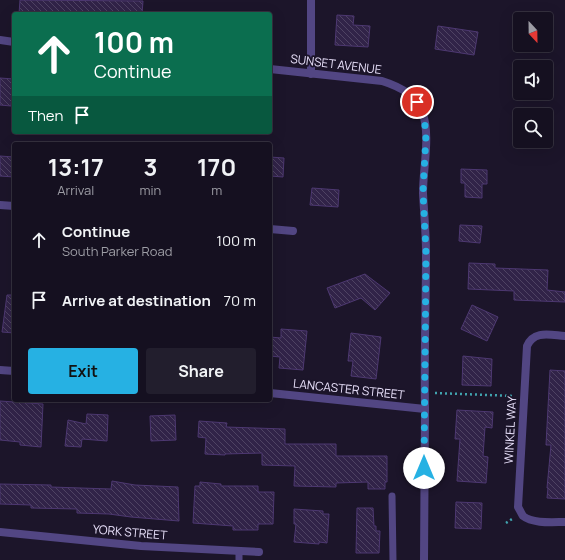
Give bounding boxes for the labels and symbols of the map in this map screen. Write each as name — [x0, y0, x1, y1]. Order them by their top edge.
north arrow — [513, 12, 553, 52]
street label: SUNSET AVENUE — [289, 50, 383, 78]
pin — [400, 85, 434, 119]
street label: LANCASTER STREET — [292, 375, 406, 403]
street label: WINKEL WAY — [500, 395, 520, 464]
position arrow — [403, 447, 445, 489]
street label: YORK STREET — [92, 520, 169, 544]

